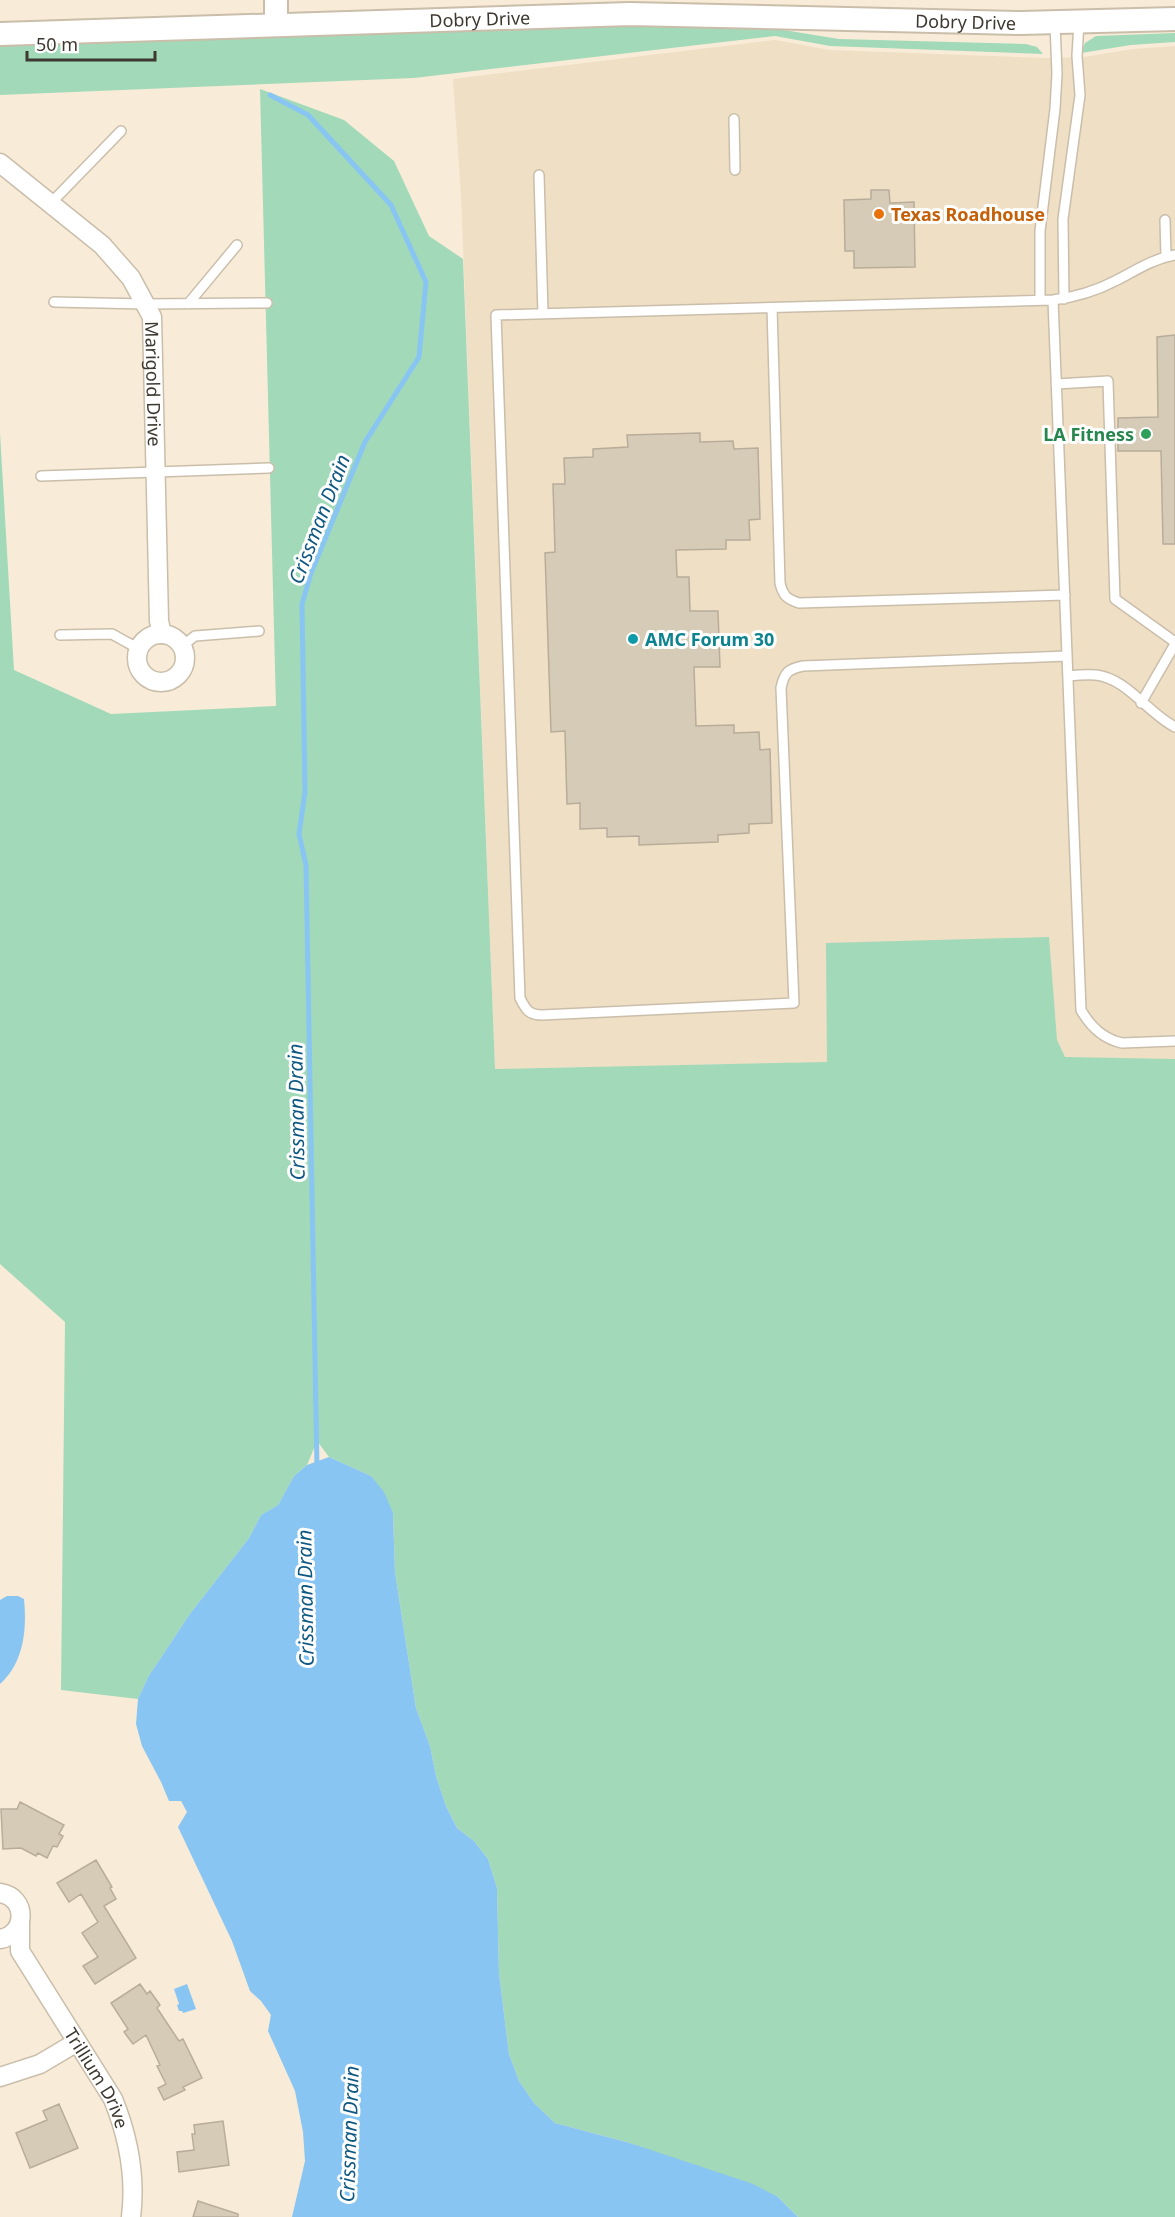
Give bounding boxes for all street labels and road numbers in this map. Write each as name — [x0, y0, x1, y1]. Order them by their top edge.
street label: Dobry Drive — [429, 5, 531, 32]
street label: Dobry Drive — [915, 9, 1016, 35]
street label: Marigold Drive — [140, 321, 167, 447]
street label: Trillium Drive — [59, 2023, 134, 2131]

